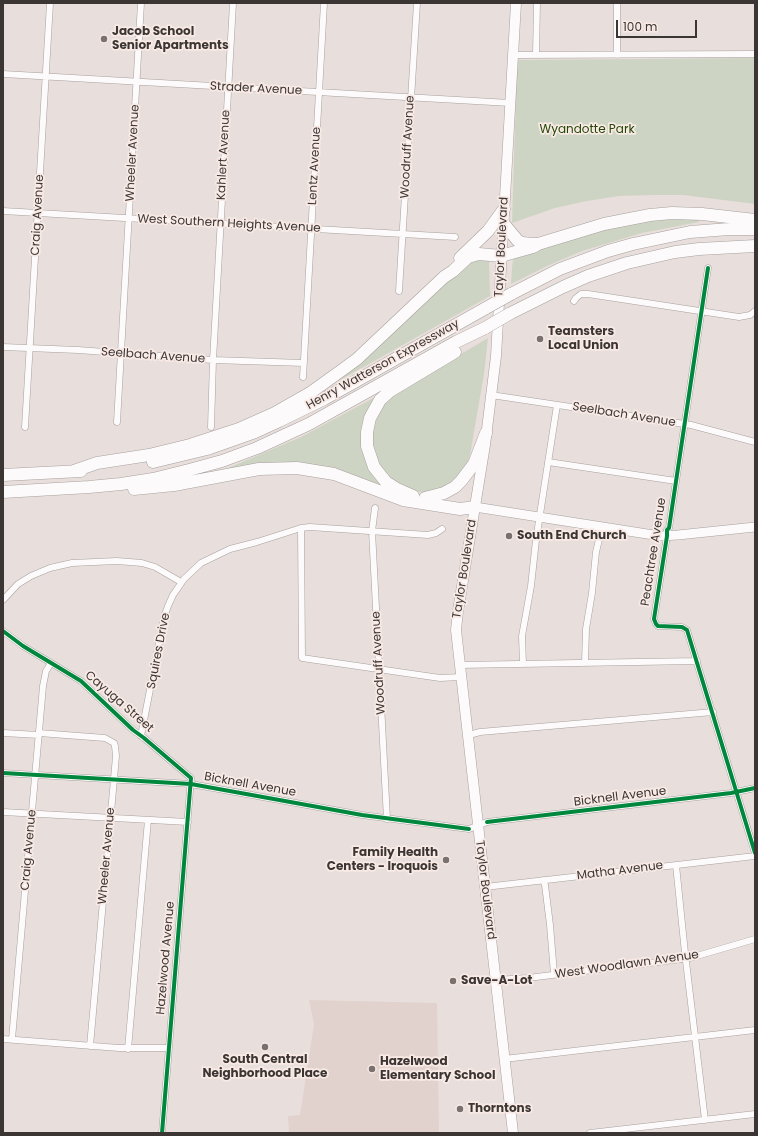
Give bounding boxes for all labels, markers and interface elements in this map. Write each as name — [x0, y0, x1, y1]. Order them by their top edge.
scale bar — [618, 12, 699, 38]
text: 100 m — [623, 18, 657, 35]
place label: Jacob School Senior Apartments — [112, 25, 229, 53]
marker: Jacob School Senior Apartments — [99, 34, 109, 44]
street label: Strader Avenue — [210, 79, 302, 99]
street label: Woodruff Avenue — [398, 95, 418, 199]
street label: Wheeler Avenue — [123, 104, 143, 202]
street label: Kahlert Avenue — [214, 109, 234, 201]
park label: Wyandotte Park — [539, 123, 635, 137]
street label: Lentz Avenue — [306, 126, 324, 206]
street label: Craig Avenue — [29, 174, 47, 256]
street label: Taylor Boulevard — [492, 197, 512, 297]
street label: West Southern Heights Avenue — [137, 212, 321, 236]
street label: Henry Watterson Expressway — [304, 317, 462, 413]
place label: Teamsters Local Union — [548, 325, 619, 353]
marker: Teamsters Local Union — [535, 334, 545, 344]
street label: Seelbach Avenue — [100, 345, 206, 367]
street label: Seelbach Avenue — [571, 400, 677, 430]
street label: Peachtree Avenue — [638, 497, 670, 607]
street label: Taylor Boulevard — [450, 518, 480, 620]
place label: South End Church — [517, 529, 627, 543]
marker: South End Church — [504, 531, 514, 541]
street label: Woodruff Avenue — [369, 611, 389, 715]
street label: Squires Drive — [145, 612, 173, 690]
street label: Cayuga Street — [82, 668, 156, 736]
street label: Bicknell Avenue — [203, 770, 297, 800]
street label: Bicknell Avenue — [573, 784, 667, 810]
street label: Wheeler Avenue — [96, 807, 118, 905]
street label: Craig Avenue — [18, 809, 40, 891]
street label: Taylor Boulevard — [472, 839, 498, 941]
place label: Family Health Centers - Iroquois — [327, 846, 438, 874]
marker: Family Health Centers - Iroquois — [441, 855, 451, 865]
street label: Matha Avenue — [576, 859, 664, 883]
street label: Hazelwood Avenue — [154, 901, 178, 1015]
street label: West Woodlawn Avenue — [554, 948, 700, 982]
place label: Save-A-Lot — [461, 974, 532, 988]
marker: Save-A-Lot — [448, 976, 458, 986]
marker: South Central Neighborhood Place — [260, 1042, 270, 1052]
place label: South Central Neighborhood Place — [202, 1053, 328, 1081]
place label: Hazelwood Elementary School — [380, 1055, 495, 1083]
marker: Hazelwood Elementary School — [367, 1064, 377, 1074]
place label: Thorntons — [468, 1102, 531, 1116]
marker: Thorntons — [455, 1104, 465, 1114]

